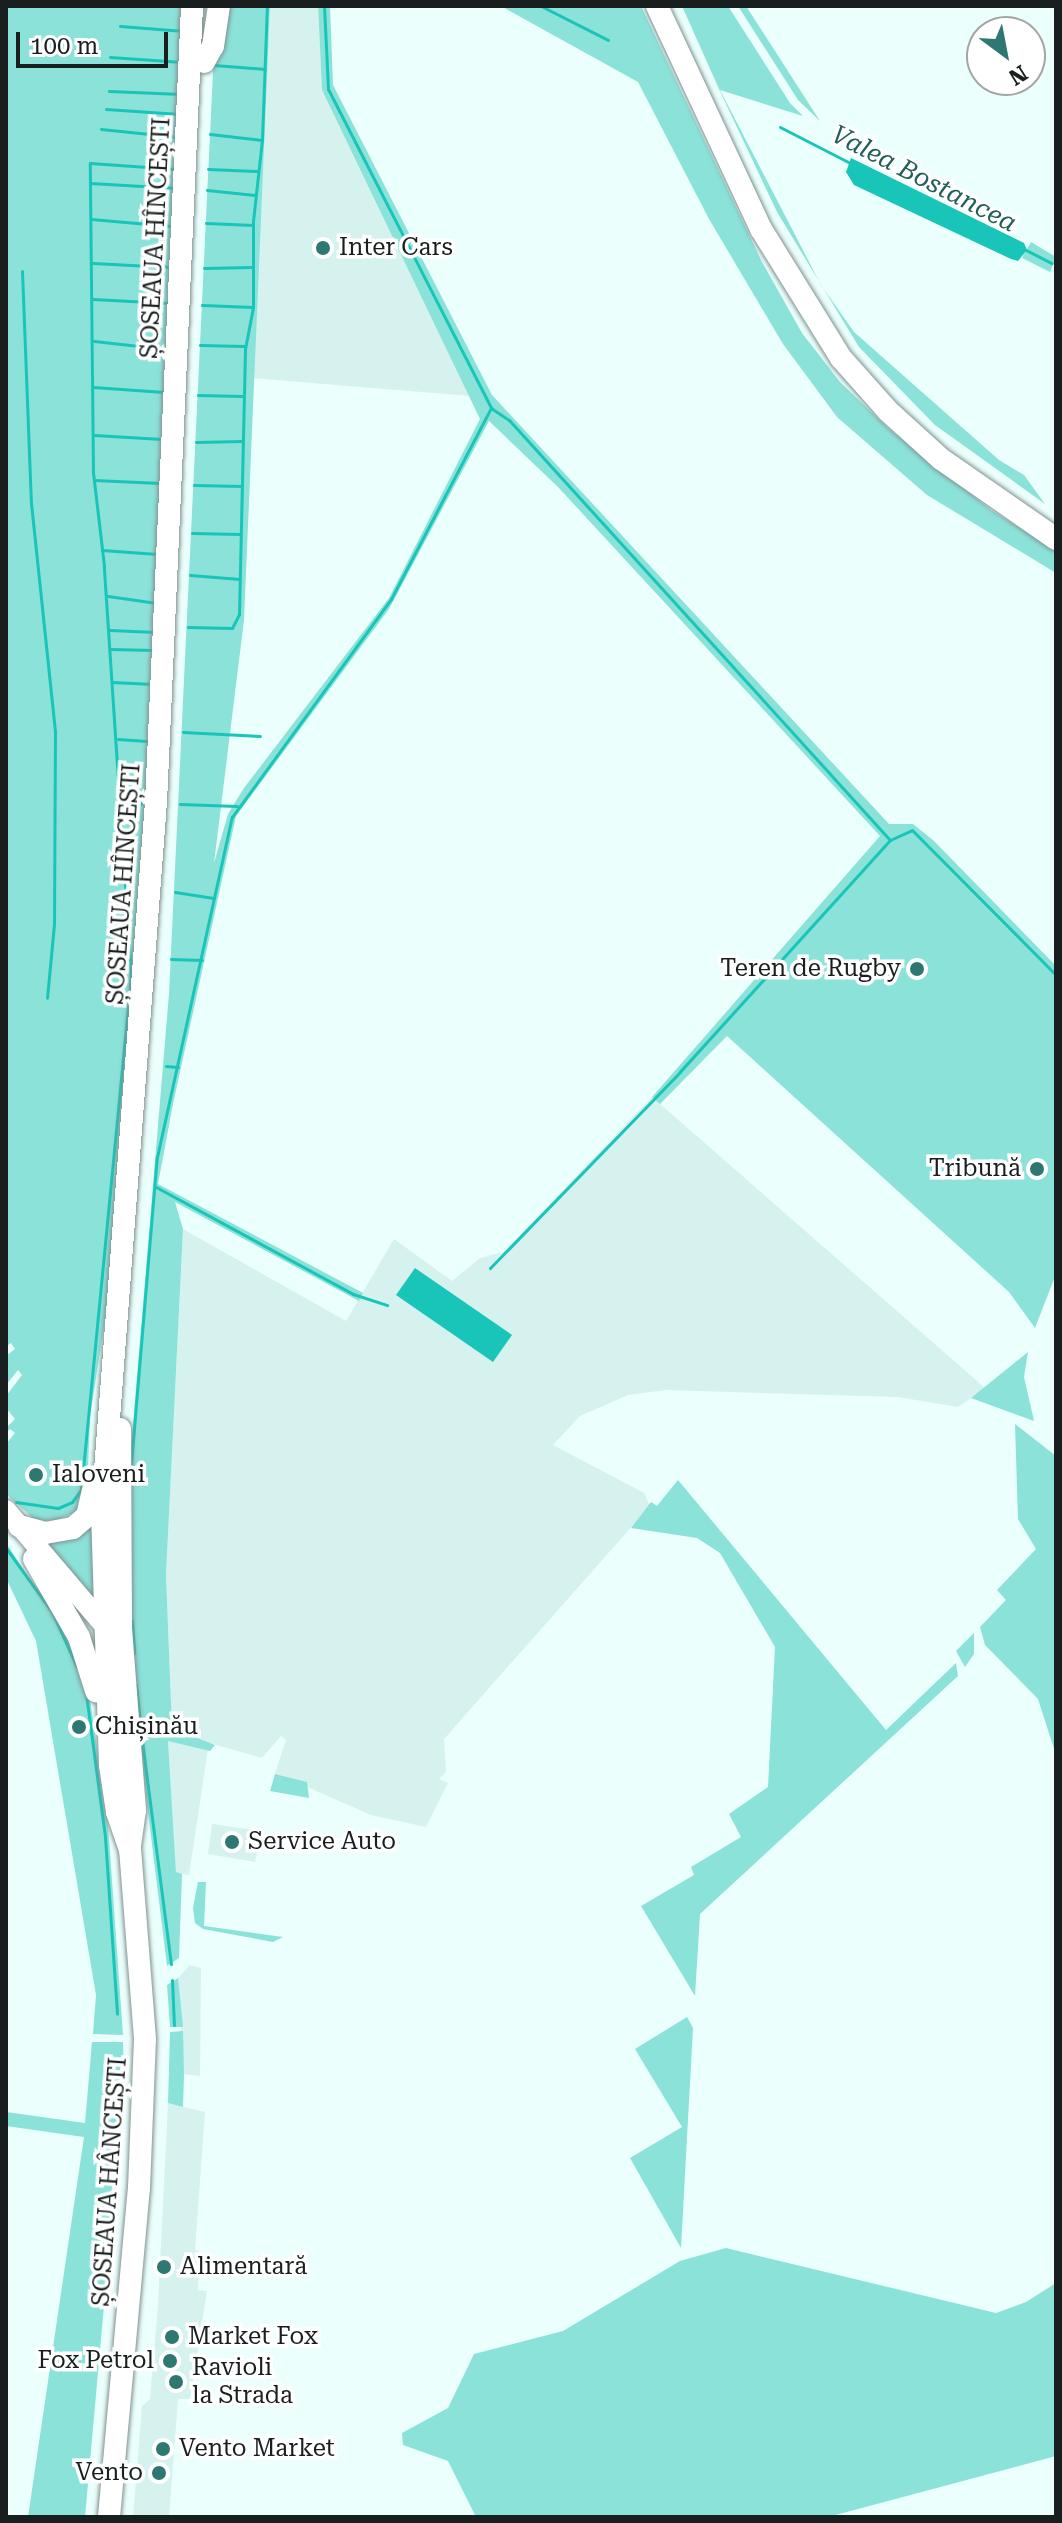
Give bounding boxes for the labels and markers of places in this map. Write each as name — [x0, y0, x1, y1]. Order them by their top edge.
place label: Inter Cars — [339, 234, 453, 262]
marker: Inter Cars — [314, 239, 332, 257]
place label: Teren de Rugby — [720, 955, 901, 983]
marker: Teren de Rugby — [908, 960, 926, 978]
place label: Tribună — [929, 1155, 1021, 1183]
marker: Tribună — [1028, 1160, 1046, 1178]
place label: Ialoveni — [52, 1461, 145, 1489]
marker: Ialoveni — [27, 1466, 45, 1484]
place label: Chișinău — [95, 1713, 198, 1741]
marker: Chișinău — [70, 1718, 88, 1736]
place label: Service Auto — [248, 1828, 396, 1856]
marker: Service Auto — [223, 1833, 241, 1851]
place label: Alimentară — [180, 2253, 307, 2281]
marker: Alimentară — [155, 2258, 173, 2276]
place label: Market Fox — [188, 2323, 318, 2351]
marker: Market Fox — [163, 2328, 181, 2346]
place label: Fox Petrol — [38, 2347, 154, 2375]
marker: Fox Petrol — [161, 2352, 179, 2370]
place label: Ravioli la Strada — [192, 2354, 293, 2410]
marker: Ravioli la Strada — [167, 2373, 185, 2391]
place label: Vento Market — [179, 2435, 335, 2463]
marker: Vento Market — [154, 2440, 172, 2458]
place label: Vento — [75, 2459, 143, 2487]
marker: Vento — [150, 2464, 168, 2482]

